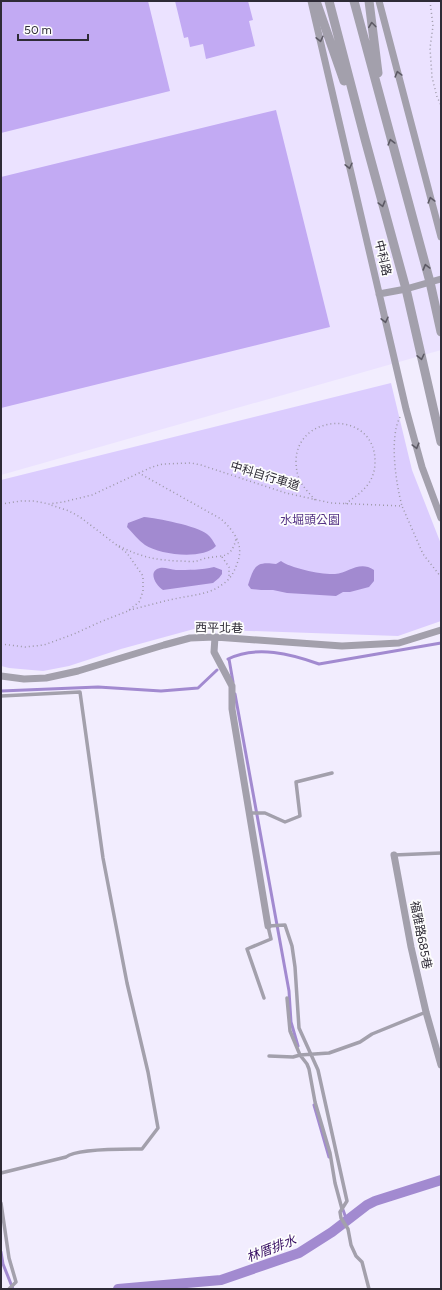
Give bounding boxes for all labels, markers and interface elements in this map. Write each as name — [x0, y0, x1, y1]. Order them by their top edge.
scale bar — [18, 16, 88, 42]
one-way arrow — [368, 22, 377, 28]
text: 50 m — [24, 23, 52, 37]
one-way arrow — [315, 36, 323, 42]
one-way arrow — [395, 71, 403, 77]
one-way arrow — [387, 138, 396, 145]
one-way arrow — [345, 162, 353, 169]
one-way arrow — [427, 196, 436, 203]
one-way arrow — [377, 200, 386, 207]
street label: 中科路 — [372, 239, 394, 277]
one-way arrow — [422, 264, 431, 271]
one-way arrow — [380, 316, 389, 323]
one-way arrow — [417, 354, 425, 360]
one-way arrow — [411, 442, 420, 449]
street label: 中科自行車道 — [229, 459, 301, 493]
park label: 水堀頭公園 — [280, 513, 340, 527]
street label: 西平北巷 — [195, 621, 243, 635]
street label: 福雅路685巷 — [408, 900, 434, 970]
water label: 林厝排水 — [244, 1232, 299, 1265]

